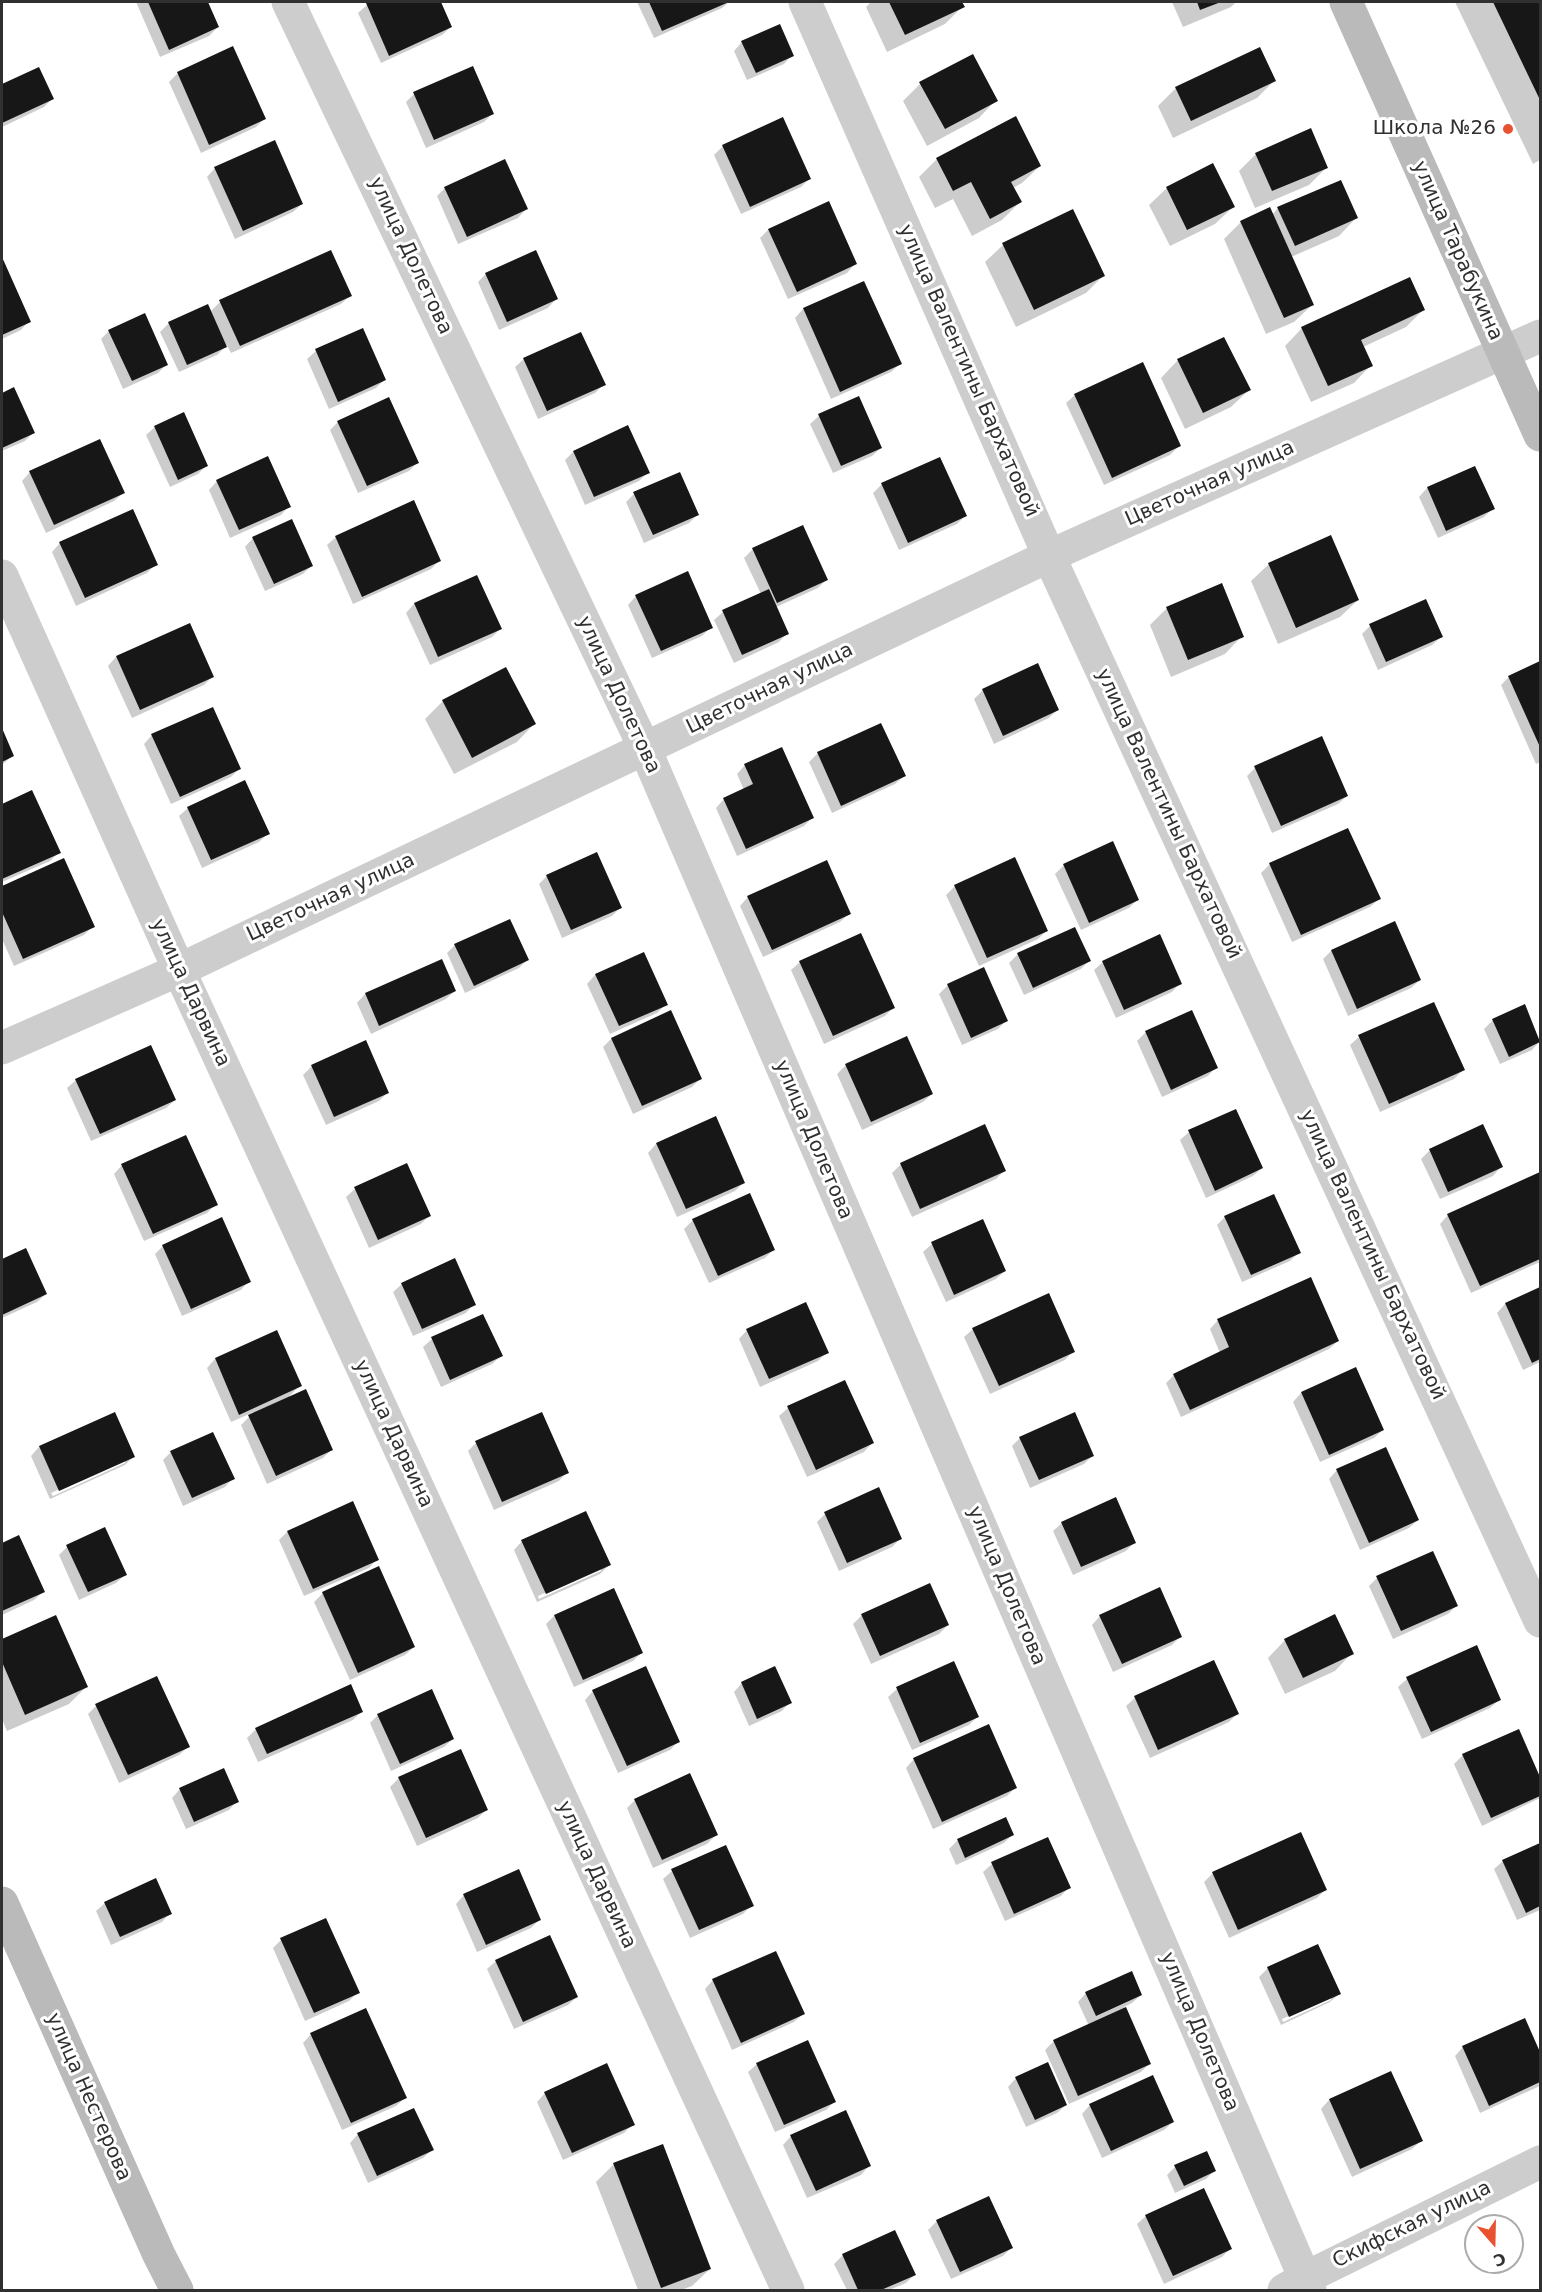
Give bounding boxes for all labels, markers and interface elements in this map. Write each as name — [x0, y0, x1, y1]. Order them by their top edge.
place label: Школа №26 — [1373, 117, 1496, 141]
marker: Школа №26 — [1501, 122, 1515, 136]
street label: улица Тарабукина — [1407, 158, 1507, 344]
street label: улица Долетова — [363, 174, 457, 338]
street label: улица Валентины Бархатовой — [892, 221, 1044, 521]
street label: Цветочная улица — [1122, 436, 1298, 532]
street label: улица Долетова — [571, 613, 665, 777]
street label: Цветочная улица — [683, 638, 857, 740]
street label: улица Валентины Бархатовой — [1090, 665, 1246, 963]
street label: Цветочная улица — [243, 849, 419, 947]
street label: улица Дарвина — [145, 915, 235, 1071]
street label: улица Долетова — [769, 1057, 857, 1223]
street label: улица Валентины Бархатовой — [1294, 1106, 1450, 1404]
street label: улица Дарвина — [348, 1356, 438, 1512]
street label: улица Долетова — [962, 1503, 1050, 1669]
street label: улица Дарвина — [551, 1797, 641, 1953]
street label: улица Долетова — [1155, 1949, 1243, 2115]
street label: улица Нестерова — [40, 2009, 136, 2185]
street label: Скифская улица — [1329, 2176, 1495, 2274]
north arrow — [1464, 2214, 1524, 2274]
text: С — [1491, 2249, 1508, 2270]

